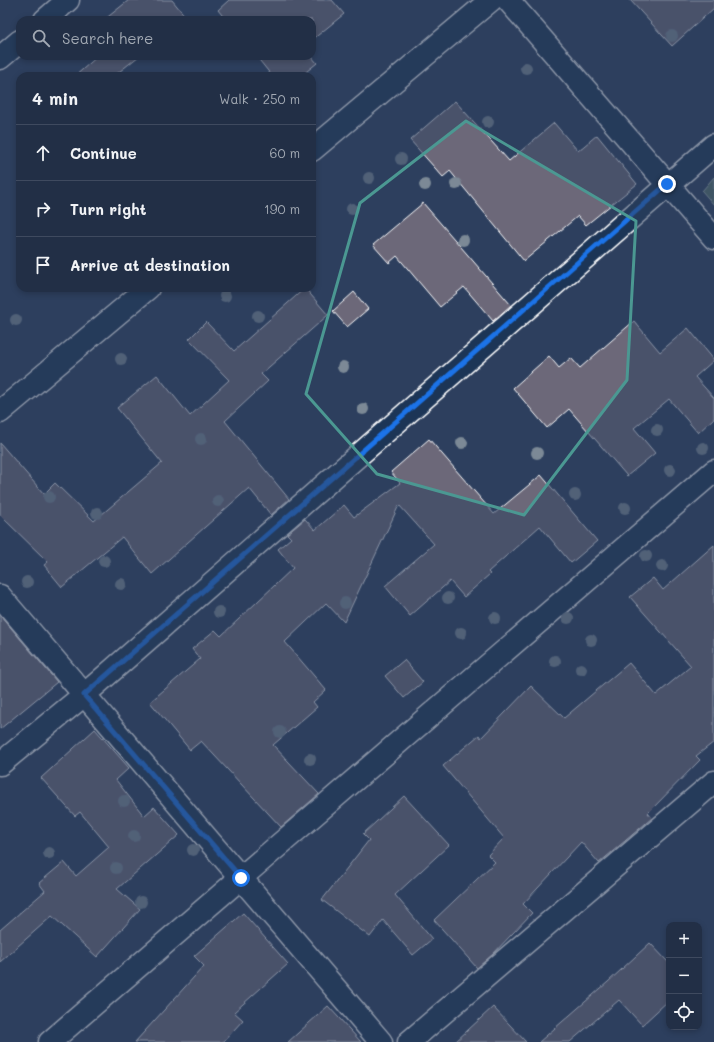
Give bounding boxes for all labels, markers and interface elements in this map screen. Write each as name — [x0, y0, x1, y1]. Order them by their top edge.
search box — [16, 16, 316, 60]
icon: search — [30, 27, 52, 49]
text: Search here — [62, 28, 153, 48]
text: 4 min — [32, 87, 78, 109]
text: Walk · 250 m — [219, 90, 300, 107]
icon: ahead — [32, 142, 54, 164]
text: Continue — [70, 143, 137, 163]
text: 60 m — [270, 144, 300, 161]
route end — [658, 175, 676, 193]
icon: right — [32, 198, 54, 220]
text: Turn right — [70, 199, 147, 219]
text: 190 m — [264, 200, 300, 217]
icon: arrive — [32, 254, 54, 276]
text: Arrive at destination — [70, 255, 230, 275]
route start — [232, 869, 250, 887]
map controls — [666, 922, 702, 1030]
button: + — [666, 922, 702, 958]
button: − — [666, 958, 702, 994]
button: locate — [666, 994, 702, 1030]

